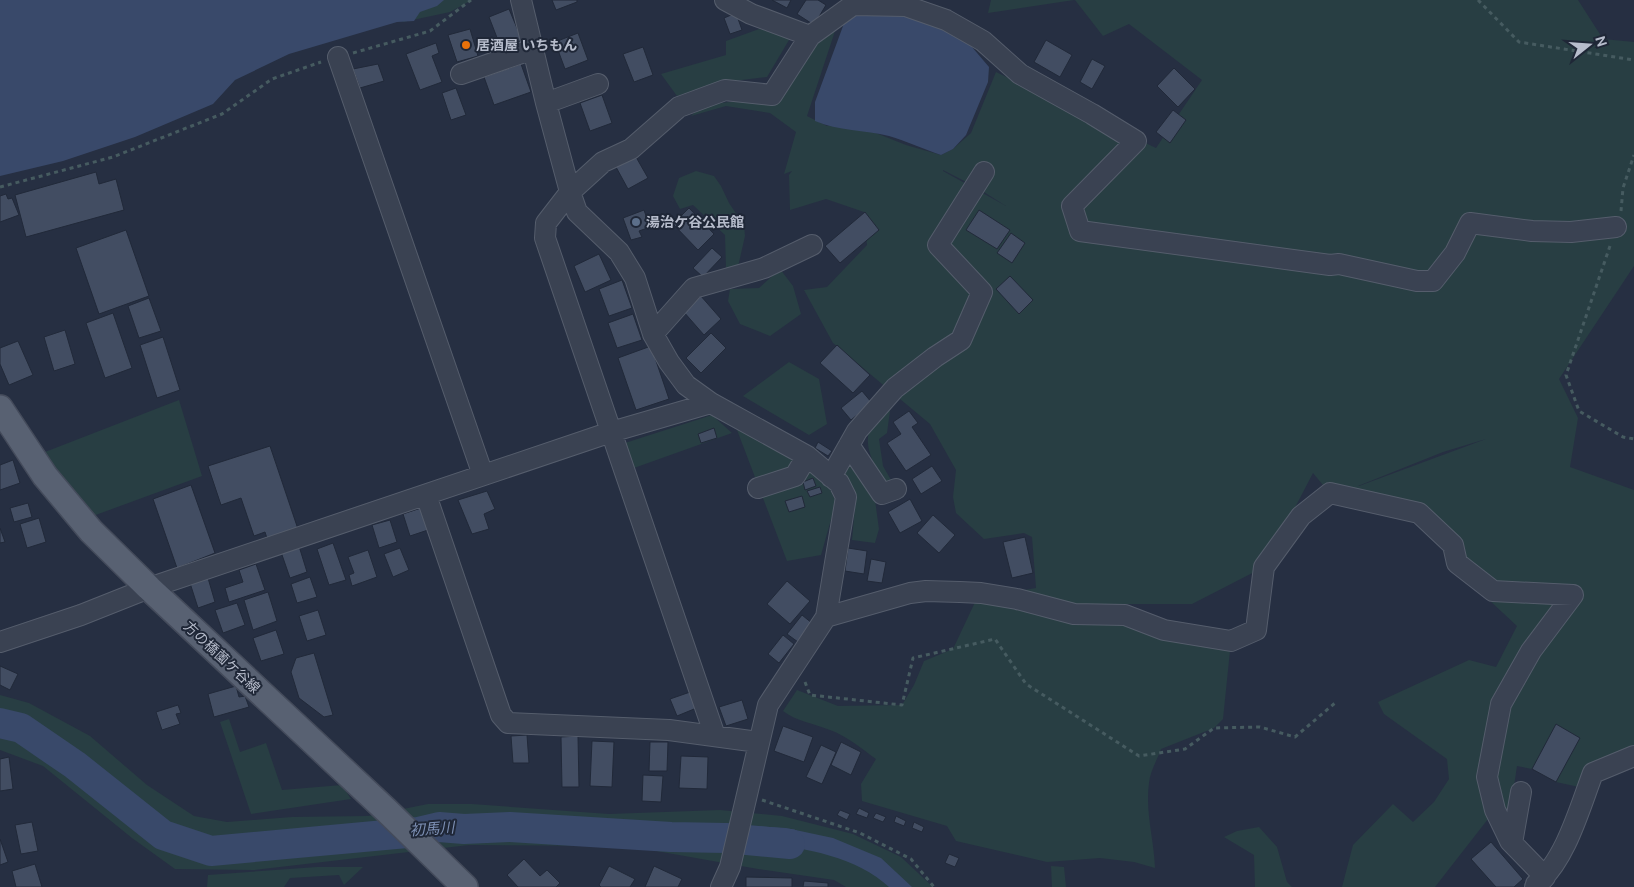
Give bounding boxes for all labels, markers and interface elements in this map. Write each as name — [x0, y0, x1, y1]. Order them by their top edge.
north arrow — [1564, 20, 1614, 70]
text: N — [1592, 34, 1611, 49]
place label: 居酒屋 いちもん — [476, 37, 577, 53]
marker: 居酒屋 いちもん — [460, 39, 472, 51]
place label: 湯治ケ谷公民館 — [646, 214, 744, 230]
marker: 湯治ケ谷公民館 — [630, 216, 642, 228]
street label: 方の橋薗ケ谷線 — [181, 618, 263, 696]
water label: 初馬川 — [409, 818, 457, 839]

